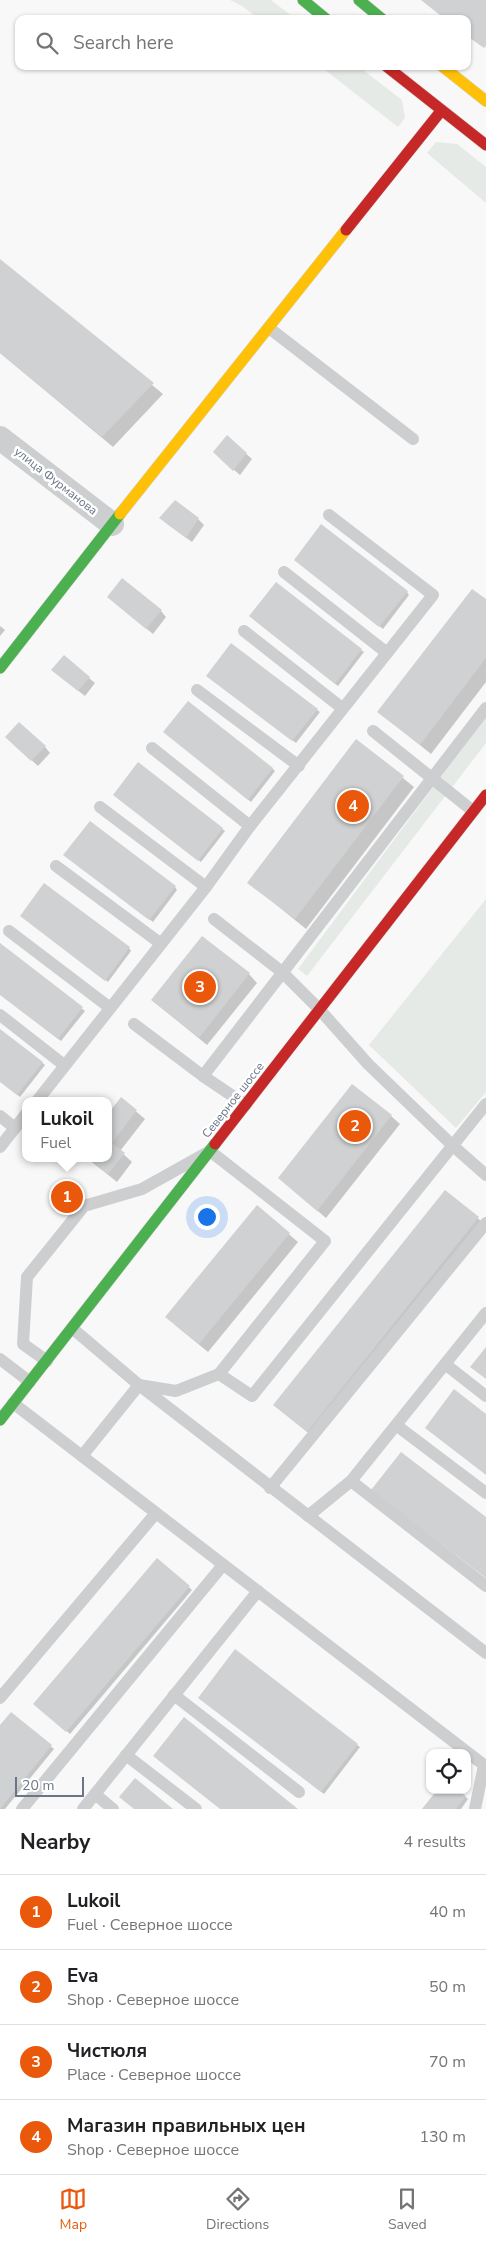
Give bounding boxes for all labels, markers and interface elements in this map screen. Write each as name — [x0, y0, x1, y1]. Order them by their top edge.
search box — [15, 15, 471, 70]
icon: search — [33, 29, 61, 57]
text: Search here — [73, 30, 174, 56]
street label: улица Фурманова — [11, 443, 101, 519]
pin: 4 — [337, 787, 369, 825]
pin: 3 — [184, 968, 216, 1006]
street label: Северное шоссе — [198, 1059, 268, 1141]
popup — [22, 1097, 112, 1162]
text: Lukoil — [40, 1106, 94, 1132]
pin: 2 — [339, 1107, 371, 1145]
text: Fuel — [40, 1132, 71, 1154]
pin: 1 — [51, 1178, 83, 1216]
your location — [194, 1204, 220, 1230]
map controls — [426, 1749, 471, 1794]
button: locate — [426, 1749, 471, 1794]
scale bar — [15, 1774, 84, 1797]
text: 20 m — [22, 1776, 54, 1795]
text: Nearby — [20, 1828, 90, 1856]
text: 4 results — [404, 1831, 466, 1853]
text: Lukoil — [67, 1888, 120, 1914]
text: 1 — [31, 1901, 41, 1923]
text: 40 m — [429, 1901, 466, 1923]
text: Fuel · Северное шоссе — [67, 1914, 233, 1936]
text: Eva — [67, 1963, 98, 1989]
text: 2 — [31, 1976, 41, 1998]
text: 50 m — [429, 1976, 466, 1998]
text: Shop · Северное шоссе — [67, 1989, 239, 2011]
text: Чистюля — [67, 2038, 147, 2064]
text: 3 — [31, 2051, 41, 2073]
text: 70 m — [429, 2051, 466, 2073]
text: Place · Северное шоссе — [67, 2064, 241, 2086]
text: Магазин правильных цен — [67, 2113, 305, 2139]
text: 4 — [31, 2126, 41, 2148]
text: 130 m — [419, 2126, 466, 2148]
text: Shop · Северное шоссе — [67, 2139, 239, 2161]
tab: Map — [59, 2185, 87, 2234]
tab: Directions — [206, 2185, 269, 2234]
tab: Saved — [388, 2185, 427, 2234]

